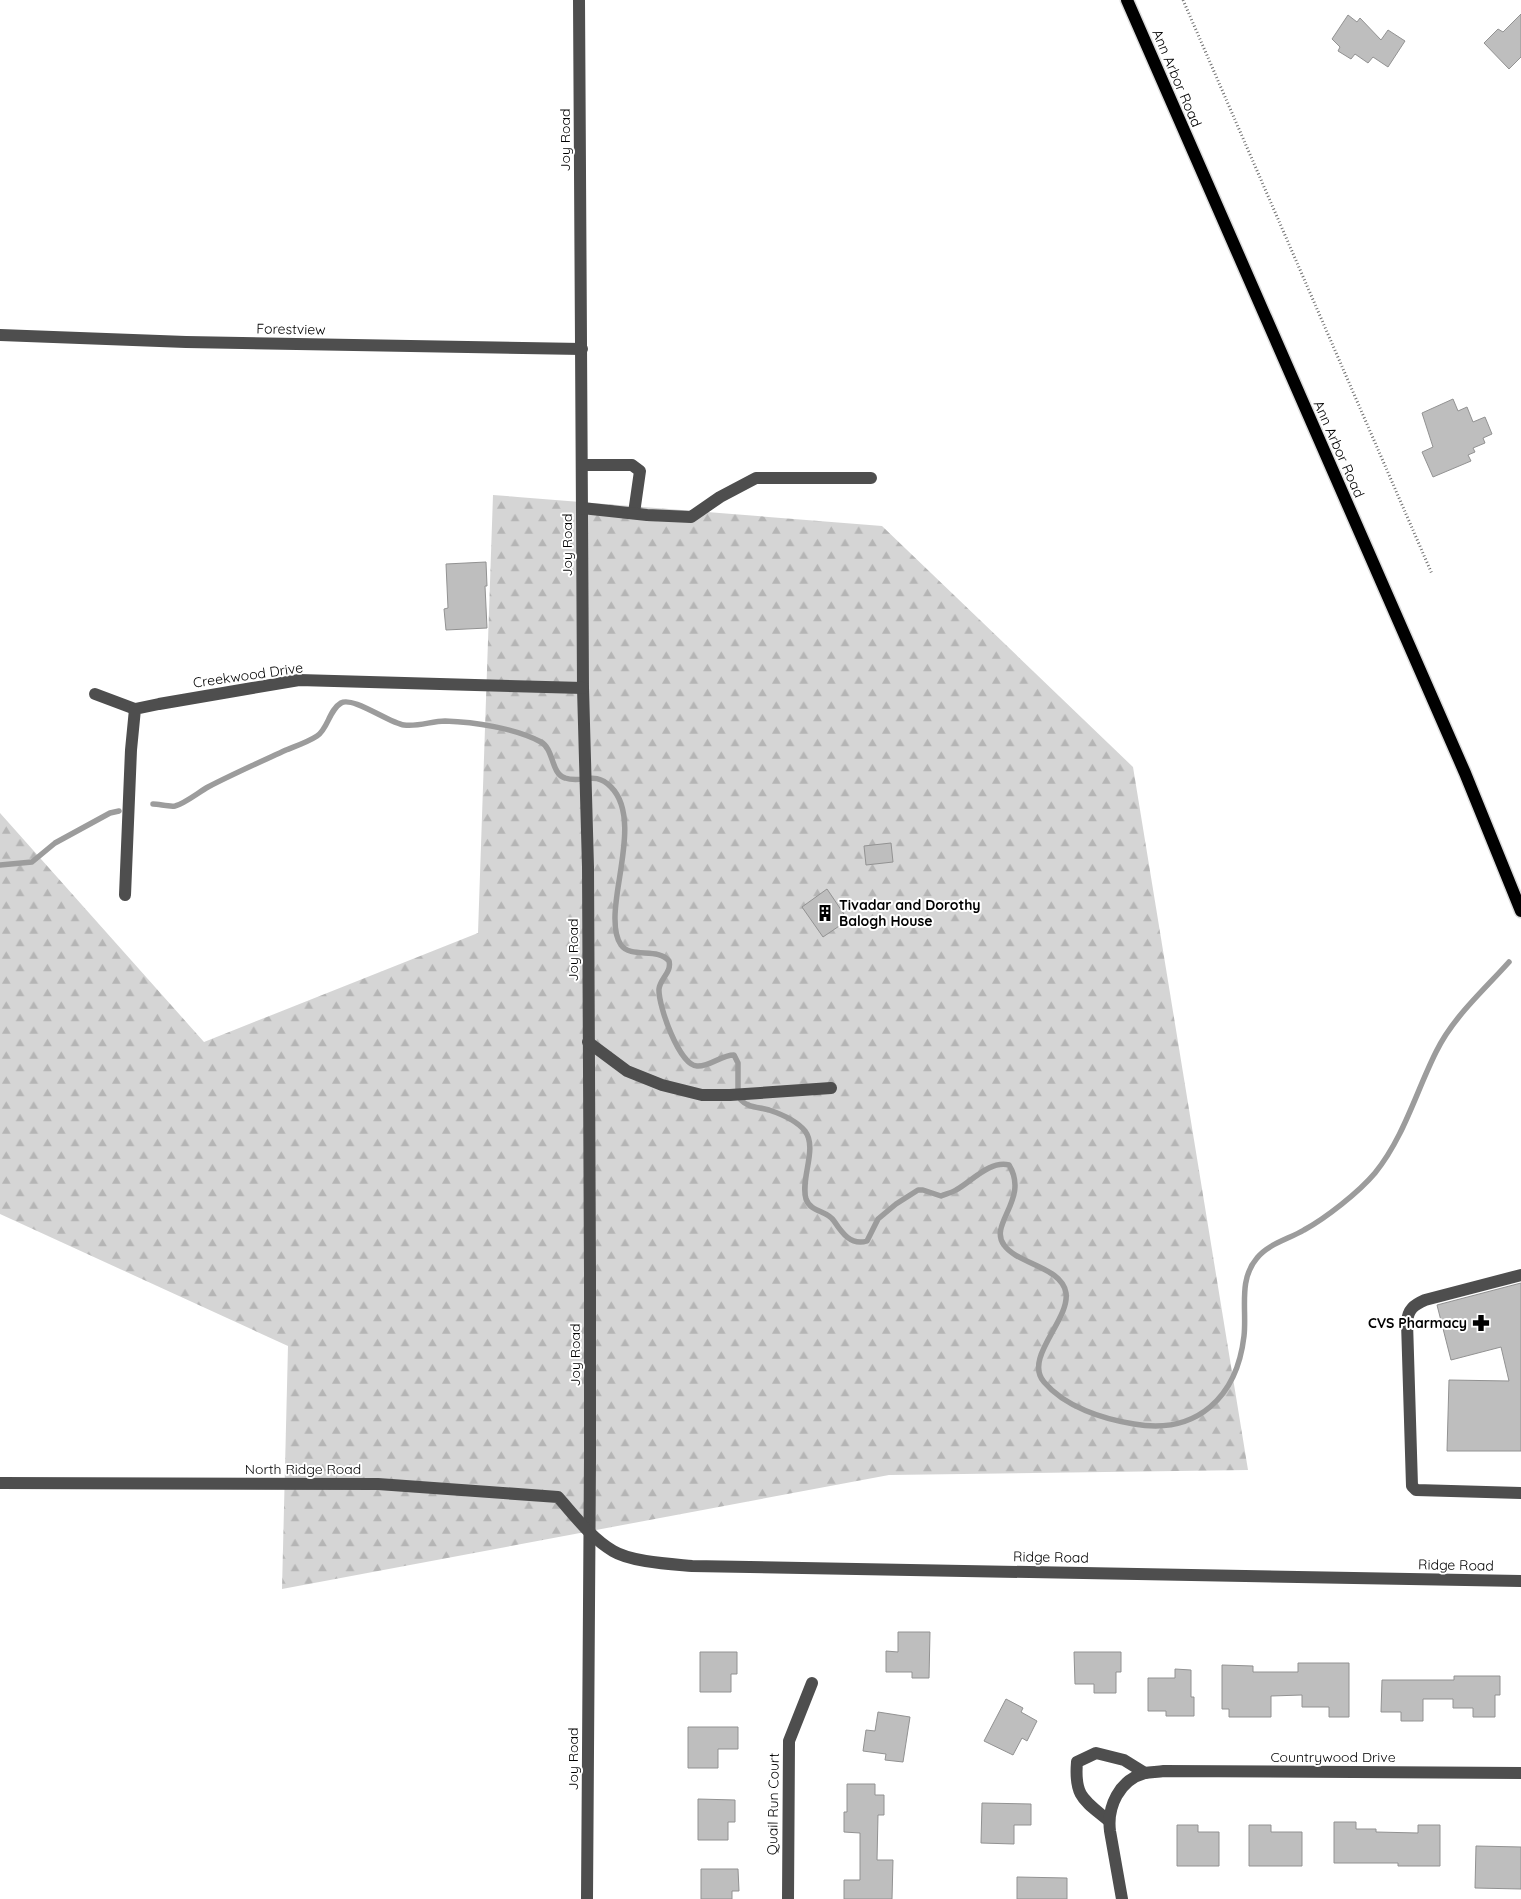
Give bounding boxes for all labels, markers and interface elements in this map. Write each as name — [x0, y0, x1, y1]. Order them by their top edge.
street label: Ann Arbor Road — [1148, 26, 1206, 130]
street label: Joy Road — [556, 109, 574, 171]
street label: Forestview — [256, 319, 326, 339]
street label: Ann Arbor Road — [1310, 398, 1368, 500]
street label: Joy Road — [558, 514, 576, 576]
street label: Creekwood Drive — [192, 658, 304, 692]
place label: Tivadar and Dorothy Balogh House — [839, 896, 981, 930]
building icon: Tivadar and Dorothy Balogh House — [815, 903, 835, 923]
street label: Joy Road — [564, 919, 582, 981]
pharmacy icon: CVS Pharmacy — [1471, 1313, 1491, 1333]
place label: CVS Pharmacy — [1368, 1314, 1467, 1332]
street label: Joy Road — [566, 1324, 584, 1386]
street label: North Ridge Road — [245, 1460, 361, 1478]
street label: Ridge Road — [1013, 1547, 1089, 1567]
street label: Ridge Road — [1418, 1555, 1494, 1575]
street label: Joy Road — [564, 1728, 582, 1790]
street label: Countrywood Drive — [1270, 1748, 1396, 1766]
street label: Quail Run Court — [763, 1753, 783, 1855]

